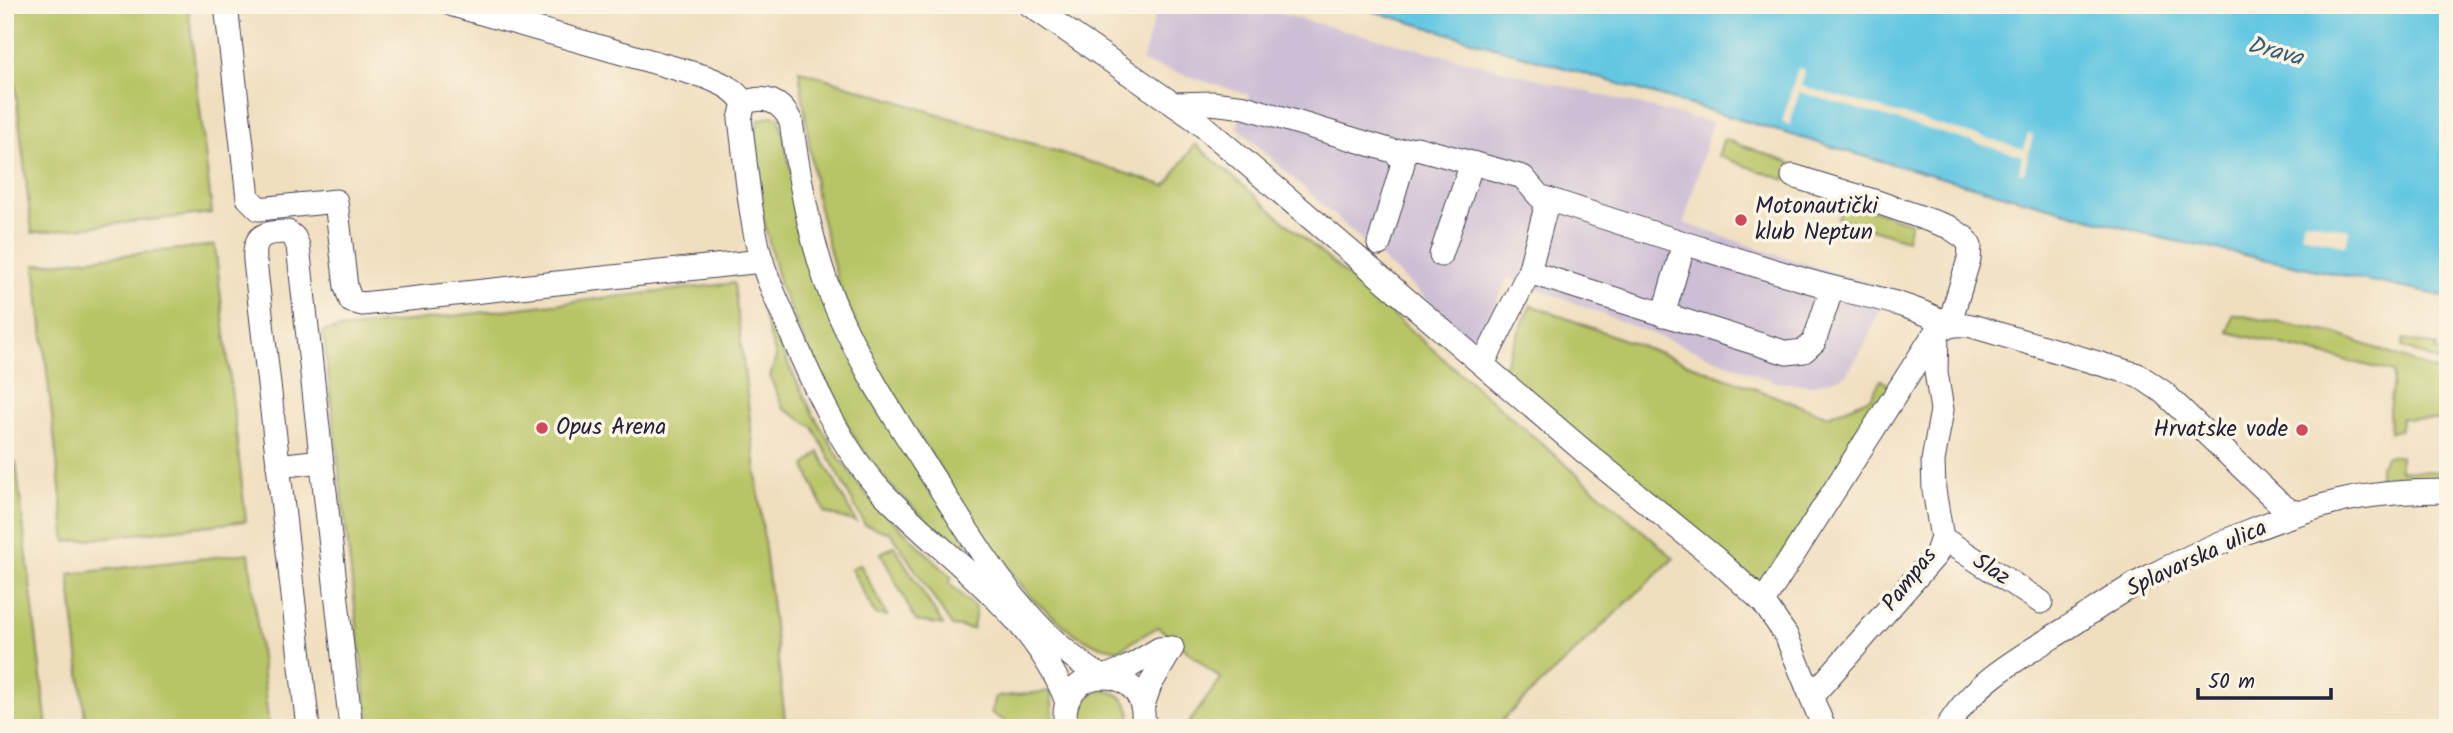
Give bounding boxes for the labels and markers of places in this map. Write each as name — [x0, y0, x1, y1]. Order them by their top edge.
place label: Motonautički klub Neptun — [1755, 189, 1879, 251]
marker: Motonautički klub Neptun — [1733, 212, 1749, 228]
place label: Opus Arena — [556, 410, 666, 446]
place label: Hrvatske vode — [2153, 412, 2288, 448]
marker: Opus Arena — [534, 420, 550, 436]
marker: Hrvatske vode — [2294, 422, 2310, 438]

